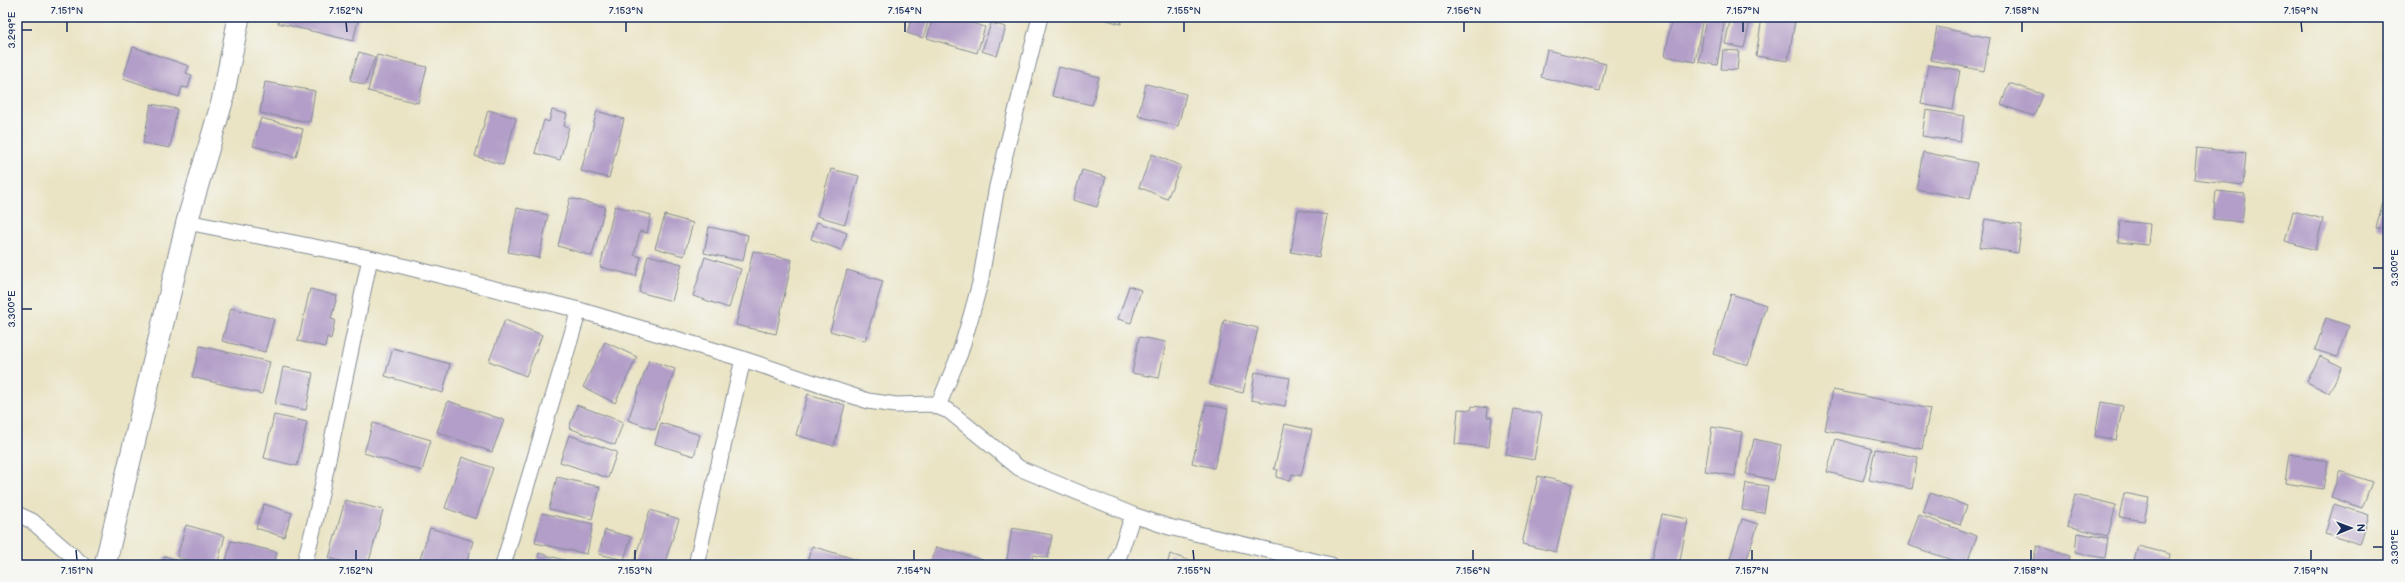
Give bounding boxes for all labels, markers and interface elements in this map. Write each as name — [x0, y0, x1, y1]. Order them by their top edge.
text: 7.151°N — [51, 5, 83, 17]
text: 7.152°N — [329, 5, 363, 17]
text: 7.153°N — [609, 5, 643, 17]
text: 7.154°N — [888, 5, 922, 17]
text: 7.155°N — [1167, 5, 1201, 17]
text: 7.156°N — [1447, 5, 1481, 17]
text: 7.157°N — [1726, 5, 1760, 17]
text: 7.158°N — [2005, 5, 2039, 17]
text: 7.159°N — [2284, 5, 2318, 17]
text: 3.299°E — [6, 11, 18, 48]
text: 3.300°E — [2389, 249, 2401, 287]
text: 3.300°E — [6, 290, 18, 328]
north arrow — [2331, 508, 2371, 548]
text: N — [2354, 524, 2367, 532]
text: 3.301°E — [2389, 529, 2401, 565]
text: 7.151°N — [61, 565, 93, 577]
text: 7.152°N — [339, 565, 373, 577]
text: 7.153°N — [618, 565, 652, 577]
text: 7.154°N — [897, 565, 931, 577]
text: 7.155°N — [1177, 565, 1211, 577]
text: 7.156°N — [1456, 565, 1490, 577]
text: 7.157°N — [1735, 565, 1769, 577]
text: 7.158°N — [2014, 565, 2048, 577]
text: 7.159°N — [2294, 565, 2328, 577]

